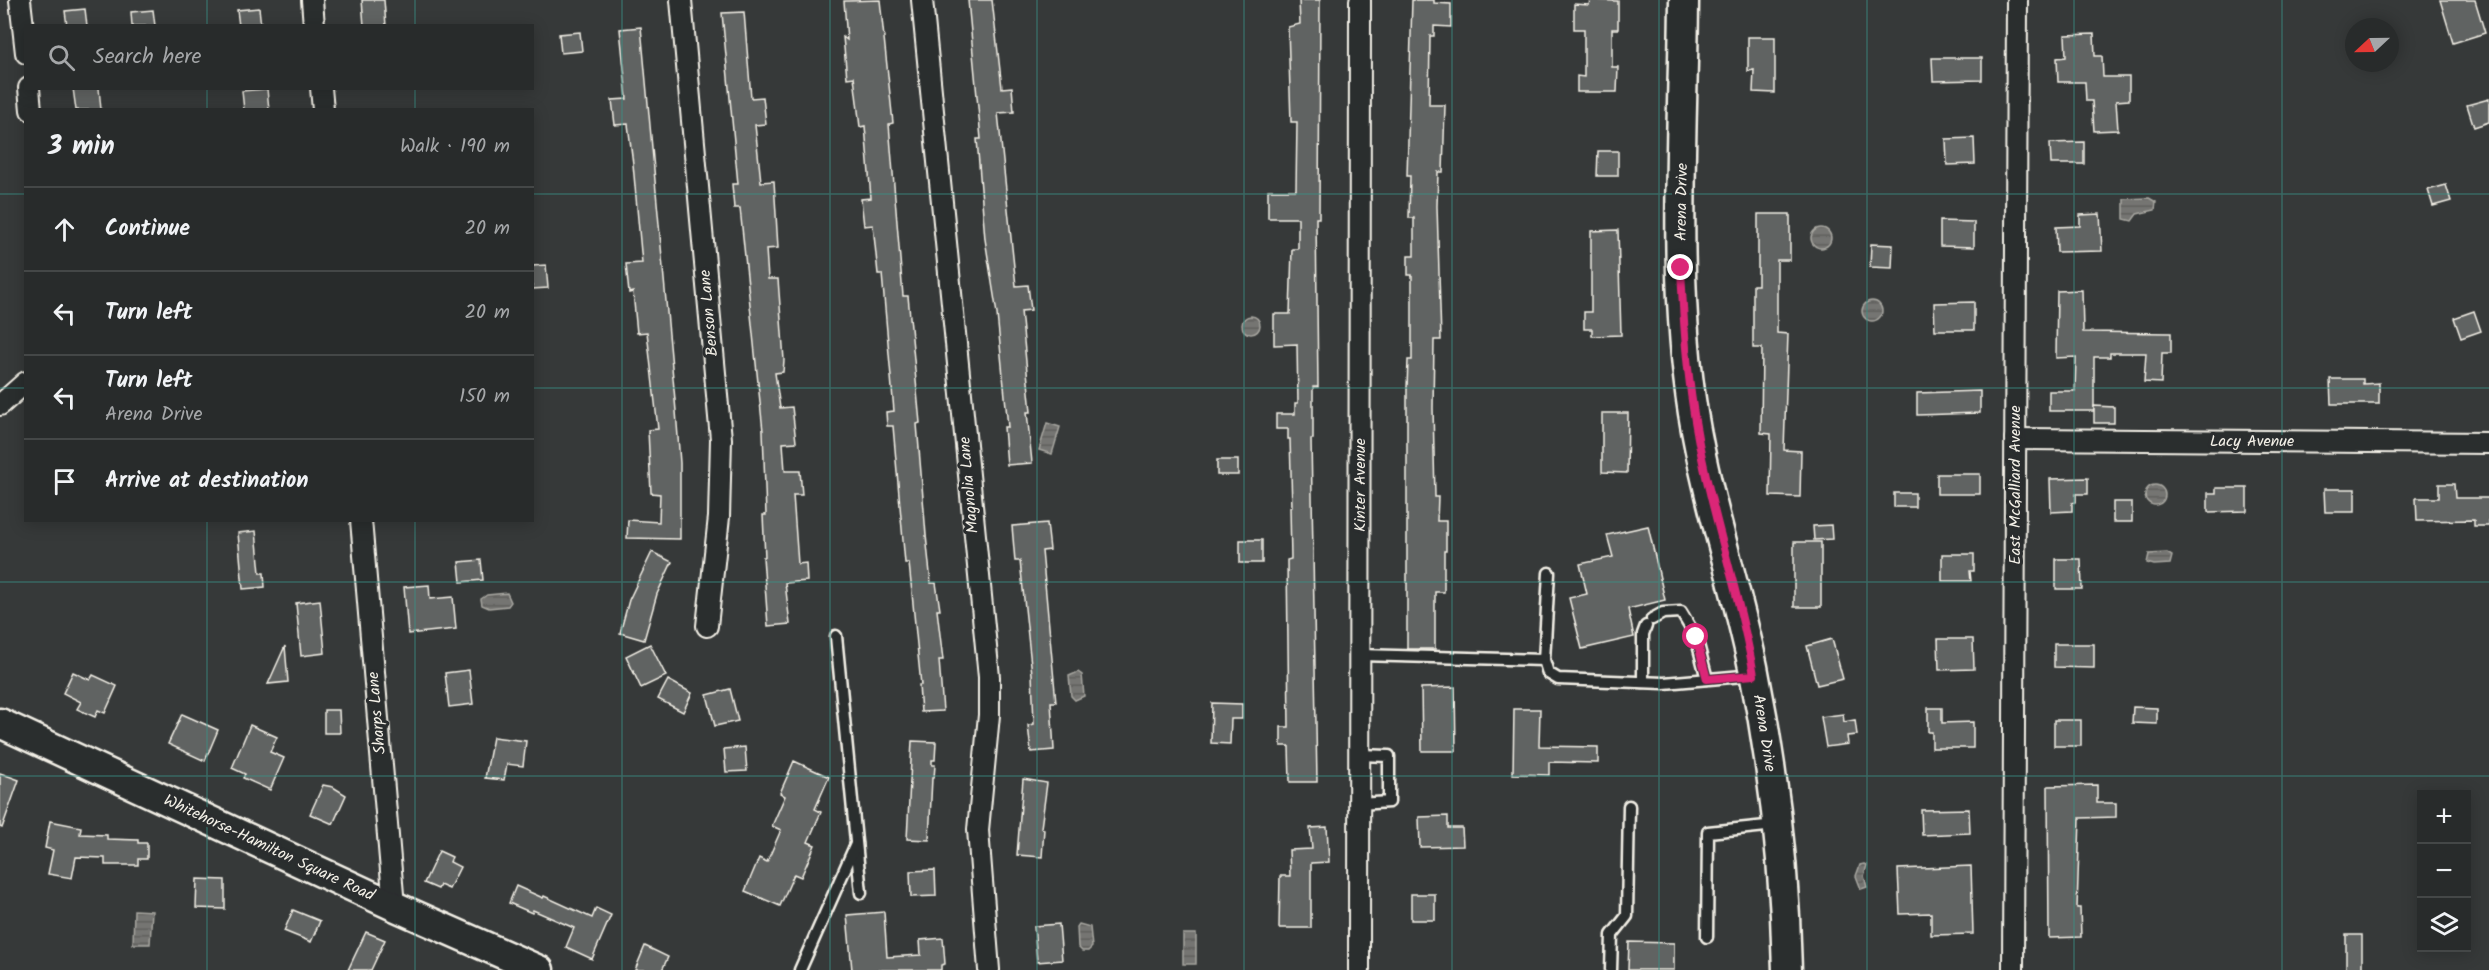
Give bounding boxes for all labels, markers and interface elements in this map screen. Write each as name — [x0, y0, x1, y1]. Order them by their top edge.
north arrow — [2345, 18, 2399, 72]
search box — [24, 24, 534, 90]
text: Search here — [93, 40, 201, 75]
icon: search — [45, 41, 78, 74]
text: 3 min — [48, 126, 115, 168]
text: Walk · 190 m — [400, 131, 510, 163]
street label: Arena Drive — [1669, 163, 1695, 241]
text: Continue — [105, 212, 190, 247]
icon: ahead — [48, 213, 81, 246]
text: 20 m — [464, 213, 510, 245]
route end — [1667, 254, 1693, 280]
street label: Benson Lane — [693, 269, 725, 357]
text: Turn left — [105, 296, 192, 331]
icon: left — [48, 297, 81, 330]
text: 20 m — [464, 297, 510, 329]
text: Turn left — [105, 364, 192, 399]
icon: left — [48, 381, 81, 414]
text: 150 m — [459, 381, 510, 413]
text: Arena Drive — [105, 399, 203, 431]
street label: East McGalliard Avenue — [2003, 405, 2028, 565]
street label: Lacy Avenue — [2210, 429, 2294, 454]
street label: Magnolia Lane — [952, 436, 986, 534]
street label: Kinter Avenue — [1348, 438, 1373, 532]
text: Arrive at destination — [105, 464, 308, 499]
icon: arrive — [48, 465, 81, 498]
route start — [1682, 623, 1708, 649]
street label: Sharps Lane — [361, 671, 393, 755]
street label: Arena Drive — [1746, 692, 1782, 774]
street label: Whitehorse-Hamilton Square Road — [159, 788, 379, 908]
map controls — [2417, 790, 2471, 952]
button: + — [2417, 790, 2471, 844]
button: − — [2417, 844, 2471, 898]
button: layers — [2417, 898, 2471, 952]

